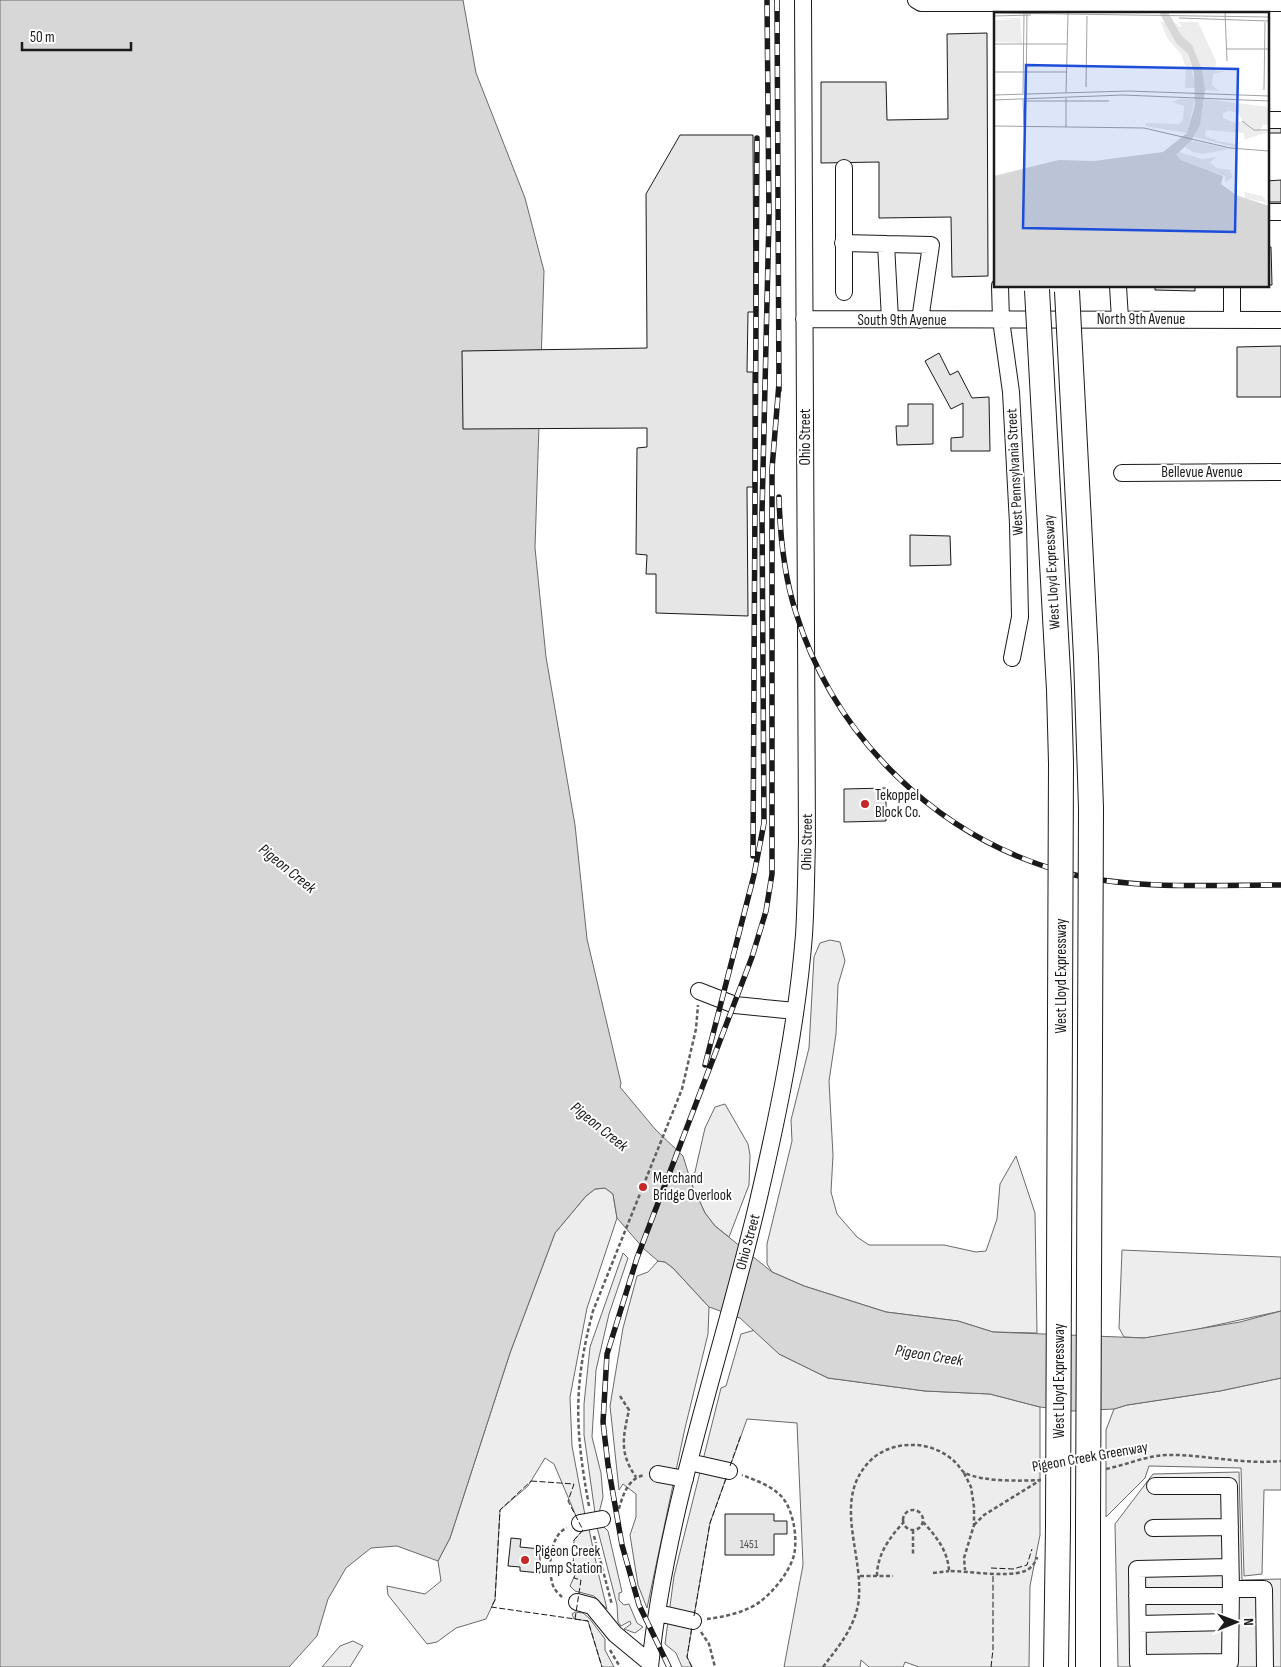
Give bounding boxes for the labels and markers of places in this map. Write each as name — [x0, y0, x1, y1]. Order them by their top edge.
place label: Tekoppel Block Co. — [875, 786, 921, 822]
marker: Tekoppel Block Co. — [859, 798, 871, 810]
place label: Merchand Bridge Overlook — [653, 1169, 732, 1205]
marker: Merchand Bridge Overlook — [637, 1181, 649, 1193]
place label: Pigeon Creek Pump Station — [535, 1542, 603, 1578]
marker: Pigeon Creek Pump Station — [519, 1554, 531, 1566]

